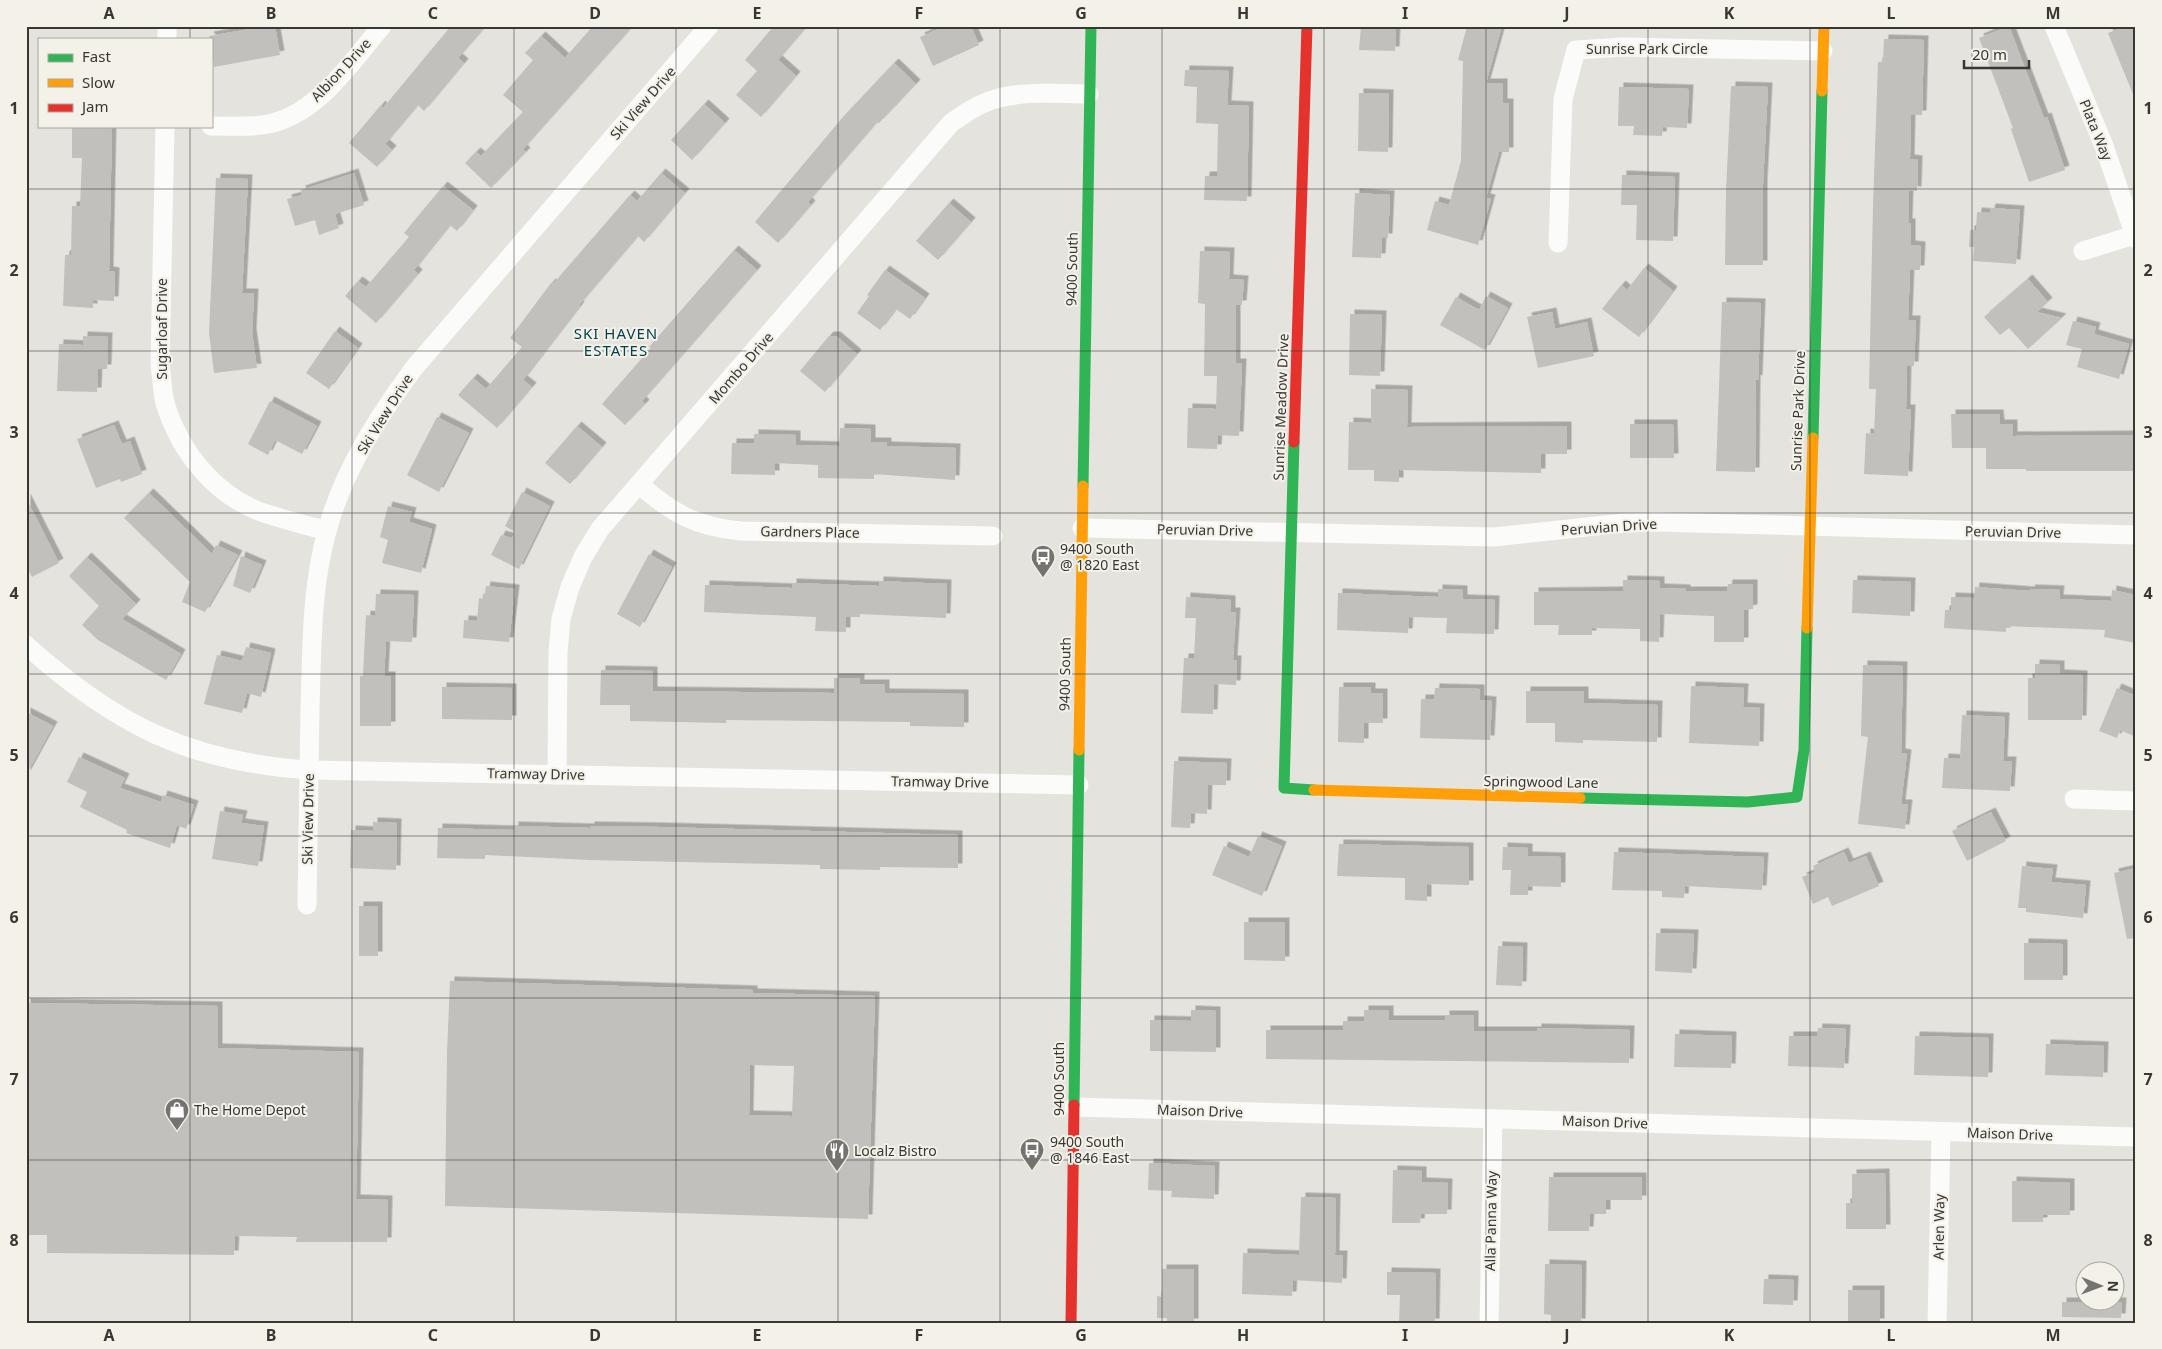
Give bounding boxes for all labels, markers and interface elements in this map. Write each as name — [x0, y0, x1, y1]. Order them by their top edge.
text: A — [103, 2, 115, 24]
text: B — [266, 2, 276, 24]
text: C — [428, 2, 438, 24]
text: D — [589, 2, 601, 24]
text: E — [753, 2, 762, 24]
text: F — [915, 2, 923, 24]
text: G — [1075, 2, 1087, 24]
text: H — [1237, 2, 1249, 24]
text: I — [1402, 2, 1408, 24]
text: J — [1562, 2, 1570, 24]
text: K — [1724, 2, 1735, 24]
text: L — [1887, 2, 1896, 24]
text: M — [2045, 2, 2061, 24]
street label: Albion Drive — [306, 34, 375, 105]
legend — [38, 38, 212, 128]
scale bar — [1964, 38, 2030, 70]
street label: Sunrise Park Circle — [1586, 39, 1708, 58]
text: 20 m — [1972, 44, 2007, 64]
text: Fast — [82, 46, 111, 66]
street label: Ski View Drive — [605, 62, 680, 143]
text: Slow — [82, 72, 115, 92]
text: Jam — [80, 96, 109, 116]
street label: Plata Way — [2076, 96, 2118, 164]
text: 1 — [9, 97, 19, 119]
text: 1 — [2143, 97, 2153, 119]
street label: 9400 South — [1061, 232, 1082, 306]
text: 2 — [9, 259, 19, 281]
text: 2 — [2143, 259, 2153, 281]
street label: Sugarloaf Drive — [152, 278, 171, 380]
district label: SKI HAVEN ESTATES — [574, 323, 658, 360]
street label: Mombo Drive — [704, 328, 777, 408]
street label: Sunrise Meadow Drive — [1268, 333, 1293, 481]
street label: Sunrise Park Drive — [1786, 350, 1809, 472]
street label: Ski View Drive — [352, 370, 417, 457]
text: 3 — [9, 421, 19, 443]
text: 3 — [2143, 421, 2153, 443]
street label: Peruvian Drive — [1560, 514, 1658, 539]
street label: Peruvian Drive — [1157, 519, 1253, 540]
street label: Gardners Place — [760, 521, 860, 542]
street label: Peruvian Drive — [1965, 521, 2061, 542]
place label: 9400 South @ 1820 East — [1060, 539, 1139, 574]
bus stop icon: 9400 South @ 1820 East — [1030, 544, 1056, 578]
text: 4 — [9, 582, 19, 604]
text: 4 — [2143, 582, 2153, 604]
street label: 9400 South — [1054, 637, 1075, 711]
text: 5 — [9, 744, 19, 766]
text: 5 — [2143, 744, 2153, 766]
street label: Tramway Drive — [487, 763, 585, 784]
street label: Tramway Drive — [891, 771, 989, 792]
street label: Springwood Lane — [1483, 771, 1599, 792]
street label: Ski View Drive — [297, 773, 318, 865]
text: 6 — [9, 906, 19, 928]
text: 6 — [2143, 906, 2153, 928]
street label: 9400 South — [1049, 1042, 1068, 1116]
text: 7 — [9, 1068, 19, 1090]
text: 7 — [2143, 1068, 2153, 1090]
shop icon: The Home Depot — [164, 1097, 190, 1131]
place label: The Home Depot — [194, 1100, 306, 1119]
street label: Maison Drive — [1157, 1100, 1244, 1122]
street label: Maison Drive — [1562, 1111, 1649, 1133]
street label: Maison Drive — [1967, 1123, 2054, 1145]
place label: 9400 South @ 1846 East — [1050, 1132, 1129, 1167]
bus stop icon: 9400 South @ 1846 East — [1019, 1137, 1045, 1171]
restaurant icon: Localz Bistro — [824, 1138, 850, 1172]
place label: Localz Bistro — [854, 1141, 937, 1160]
street label: Alla Panna Way — [1480, 1170, 1501, 1271]
street label: Arlen Way — [1928, 1193, 1949, 1260]
text: 8 — [9, 1229, 19, 1251]
text: 8 — [2143, 1229, 2153, 1251]
north arrow — [2074, 1262, 2124, 1312]
text: N — [2104, 1280, 2123, 1292]
text: A — [103, 1324, 115, 1346]
text: B — [266, 1324, 276, 1346]
text: C — [428, 1324, 438, 1346]
text: D — [589, 1324, 601, 1346]
text: E — [753, 1324, 762, 1346]
text: F — [915, 1324, 923, 1346]
text: G — [1075, 1324, 1087, 1346]
text: H — [1237, 1324, 1249, 1346]
text: I — [1402, 1324, 1408, 1346]
text: J — [1562, 1324, 1570, 1346]
text: K — [1724, 1324, 1735, 1346]
text: L — [1887, 1324, 1896, 1346]
text: M — [2045, 1324, 2061, 1346]

